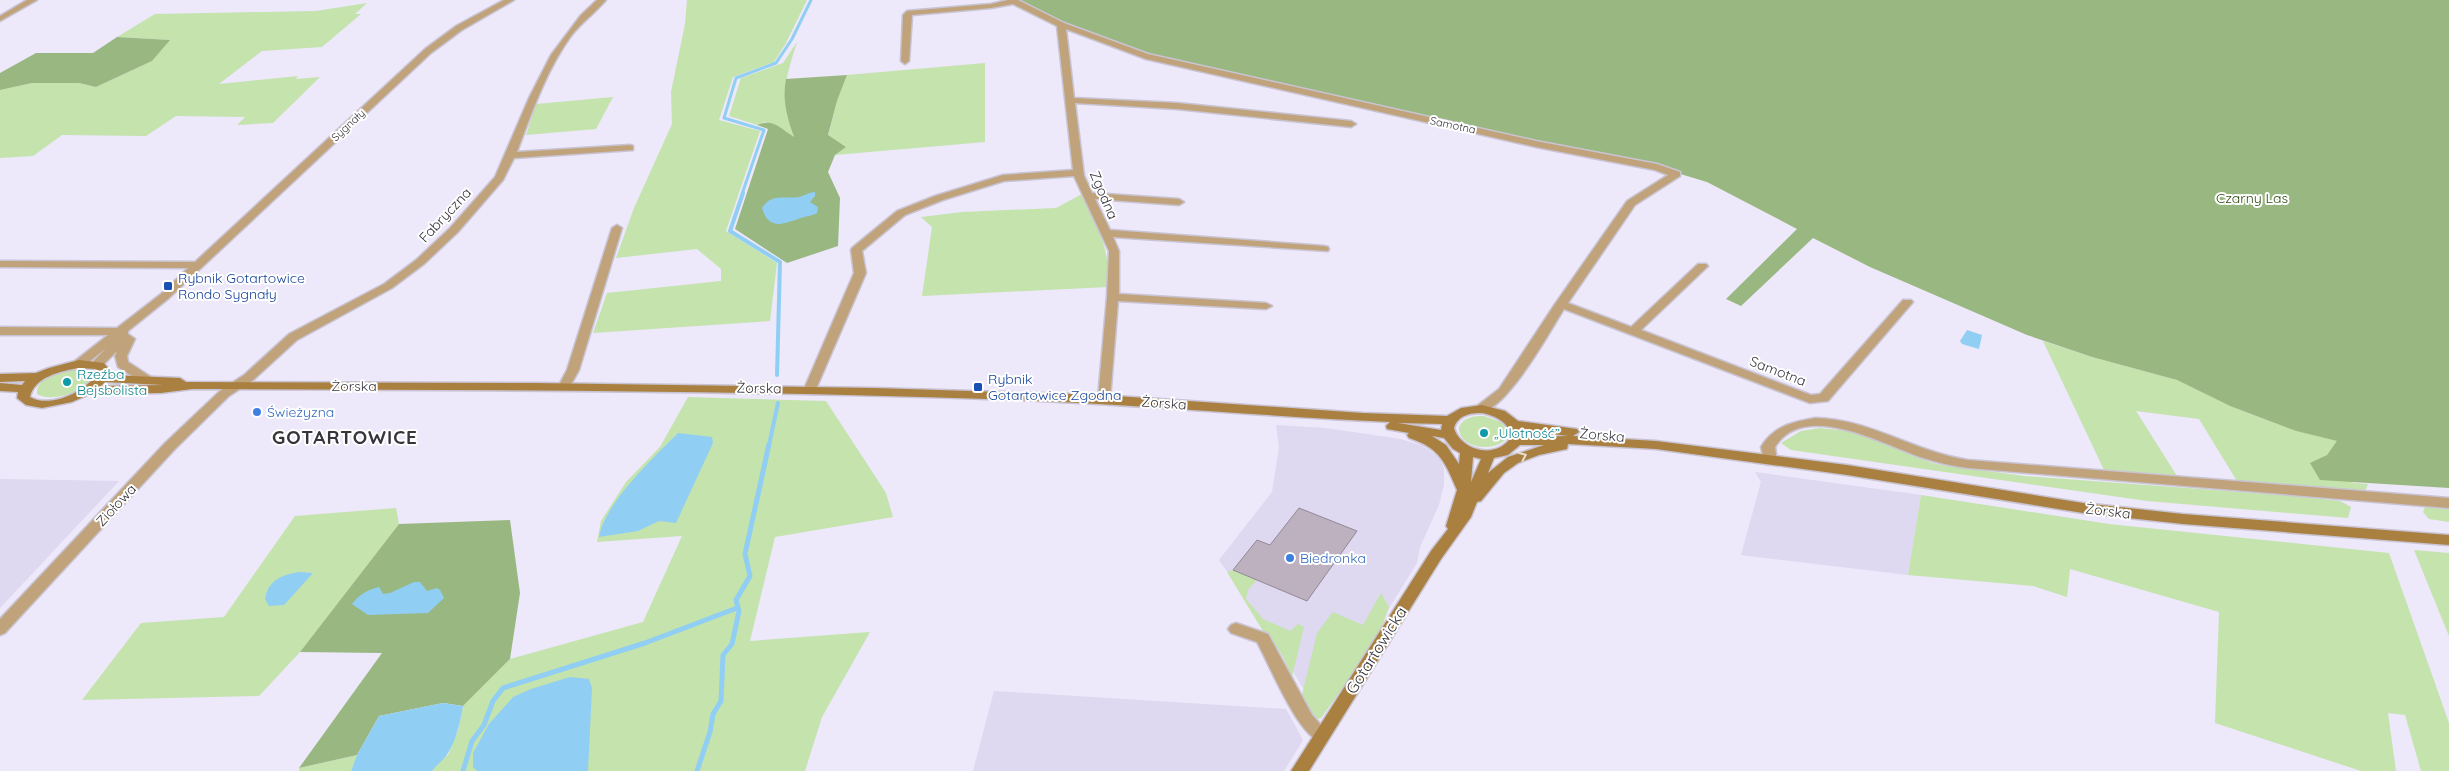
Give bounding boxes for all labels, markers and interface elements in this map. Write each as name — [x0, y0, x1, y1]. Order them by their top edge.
street label: Sygnały — [328, 106, 368, 144]
street label: Samotna — [1429, 113, 1477, 137]
street label: Zgodna — [1086, 168, 1122, 222]
street label: Fabryczna — [415, 184, 475, 246]
park label: Czarny Las — [2216, 189, 2288, 207]
place label: Rybnik Gotartowice Rondo Sygnały — [178, 269, 305, 303]
marker: Rybnik Gotartowice Rondo Sygnały — [162, 280, 174, 292]
street label: Samotna — [1747, 352, 1809, 390]
place label: Rzeźba Bejsbolista — [77, 365, 147, 399]
place label: Rybnik Gotartowice Zgodna — [988, 370, 1121, 404]
marker: Rzeźba Bejsbolista — [61, 376, 73, 388]
street label: Żorska — [331, 377, 377, 395]
street label: Żorska — [736, 379, 782, 397]
marker: Rybnik Gotartowice Zgodna — [972, 381, 984, 393]
street label: Żorska — [1141, 392, 1187, 414]
place label: Świeżyzna — [267, 403, 334, 421]
marker: Świeżyzna — [251, 406, 263, 418]
place label: „Ulotność” — [1494, 424, 1560, 442]
street label: Żorska — [1579, 424, 1625, 446]
district label: GOTARTOWICE — [272, 425, 418, 449]
marker: „Ulotność” — [1478, 427, 1490, 439]
one-way arrow — [1518, 451, 1527, 462]
street label: Ziołowa — [92, 480, 140, 530]
street label: Żorska — [2084, 499, 2132, 523]
place label: Biedronka — [1300, 549, 1366, 567]
marker: Biedronka — [1284, 552, 1296, 564]
street label: Gotartowicka — [1341, 603, 1411, 697]

